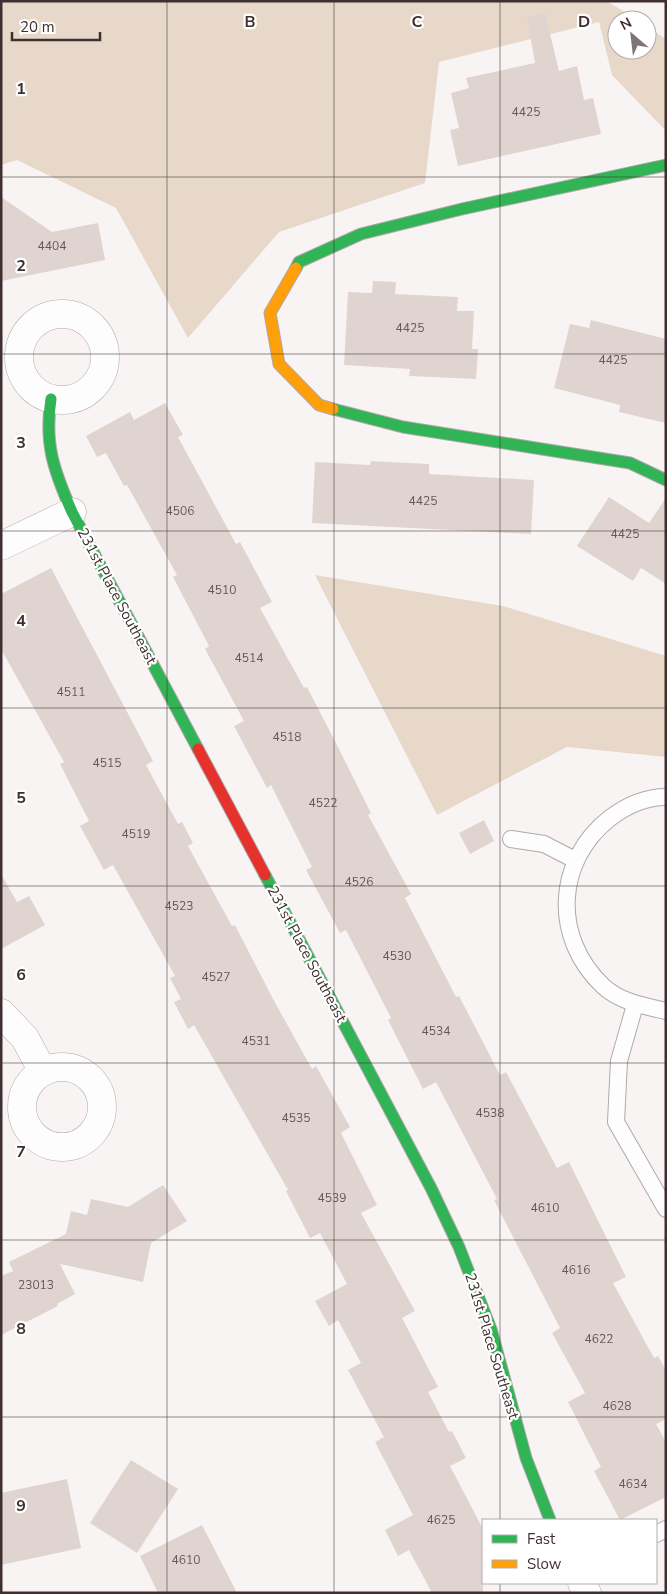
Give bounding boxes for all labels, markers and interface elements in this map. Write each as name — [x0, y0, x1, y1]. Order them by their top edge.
scale bar — [12, 10, 100, 42]
north arrow — [607, 10, 657, 60]
text: B — [244, 11, 256, 33]
text: C — [412, 11, 423, 33]
text: D — [578, 11, 590, 33]
text: N — [617, 13, 635, 35]
text: 20 m — [20, 17, 55, 37]
text: 1 — [16, 78, 26, 100]
house number: 4425 — [512, 104, 540, 120]
house number: 4404 — [38, 238, 66, 254]
text: 2 — [16, 255, 26, 277]
house number: 4425 — [396, 320, 424, 336]
house number: 4425 — [599, 352, 627, 368]
text: 3 — [16, 432, 26, 454]
house number: 4425 — [409, 493, 437, 509]
house number: 4506 — [166, 503, 194, 519]
street label: 231st Place Southeast — [73, 524, 162, 668]
house number: 4425 — [611, 526, 639, 542]
house number: 4510 — [208, 582, 236, 598]
text: 4 — [16, 610, 26, 632]
house number: 4514 — [235, 650, 263, 666]
house number: 4511 — [57, 684, 85, 700]
house number: 4518 — [273, 729, 301, 745]
house number: 4515 — [93, 755, 121, 771]
text: 5 — [16, 787, 26, 809]
house number: 4522 — [309, 795, 337, 811]
house number: 4519 — [122, 826, 150, 842]
house number: 4526 — [345, 874, 373, 890]
street label: 231st Place Southeast — [263, 882, 352, 1026]
house number: 4523 — [165, 898, 193, 914]
house number: 4530 — [383, 948, 411, 964]
text: 6 — [16, 964, 26, 986]
house number: 4527 — [202, 969, 230, 985]
house number: 4534 — [422, 1023, 450, 1039]
house number: 4531 — [242, 1033, 270, 1049]
house number: 4538 — [476, 1105, 504, 1121]
house number: 4535 — [282, 1110, 310, 1126]
text: 7 — [16, 1141, 26, 1163]
house number: 4539 — [318, 1190, 346, 1206]
house number: 4610 — [531, 1200, 559, 1216]
house number: 4616 — [562, 1262, 590, 1278]
street label: 231st Place Southeast — [460, 1270, 524, 1422]
house number: 23013 — [18, 1277, 54, 1293]
text: 8 — [16, 1318, 26, 1340]
house number: 4622 — [585, 1331, 613, 1347]
house number: 4628 — [603, 1398, 631, 1414]
house number: 4634 — [619, 1476, 647, 1492]
text: 9 — [16, 1495, 26, 1517]
house number: 4625 — [427, 1512, 455, 1528]
legend — [482, 1519, 657, 1584]
text: Fast — [527, 1529, 556, 1549]
house number: 4610 — [172, 1552, 200, 1568]
text: Slow — [527, 1554, 562, 1574]

